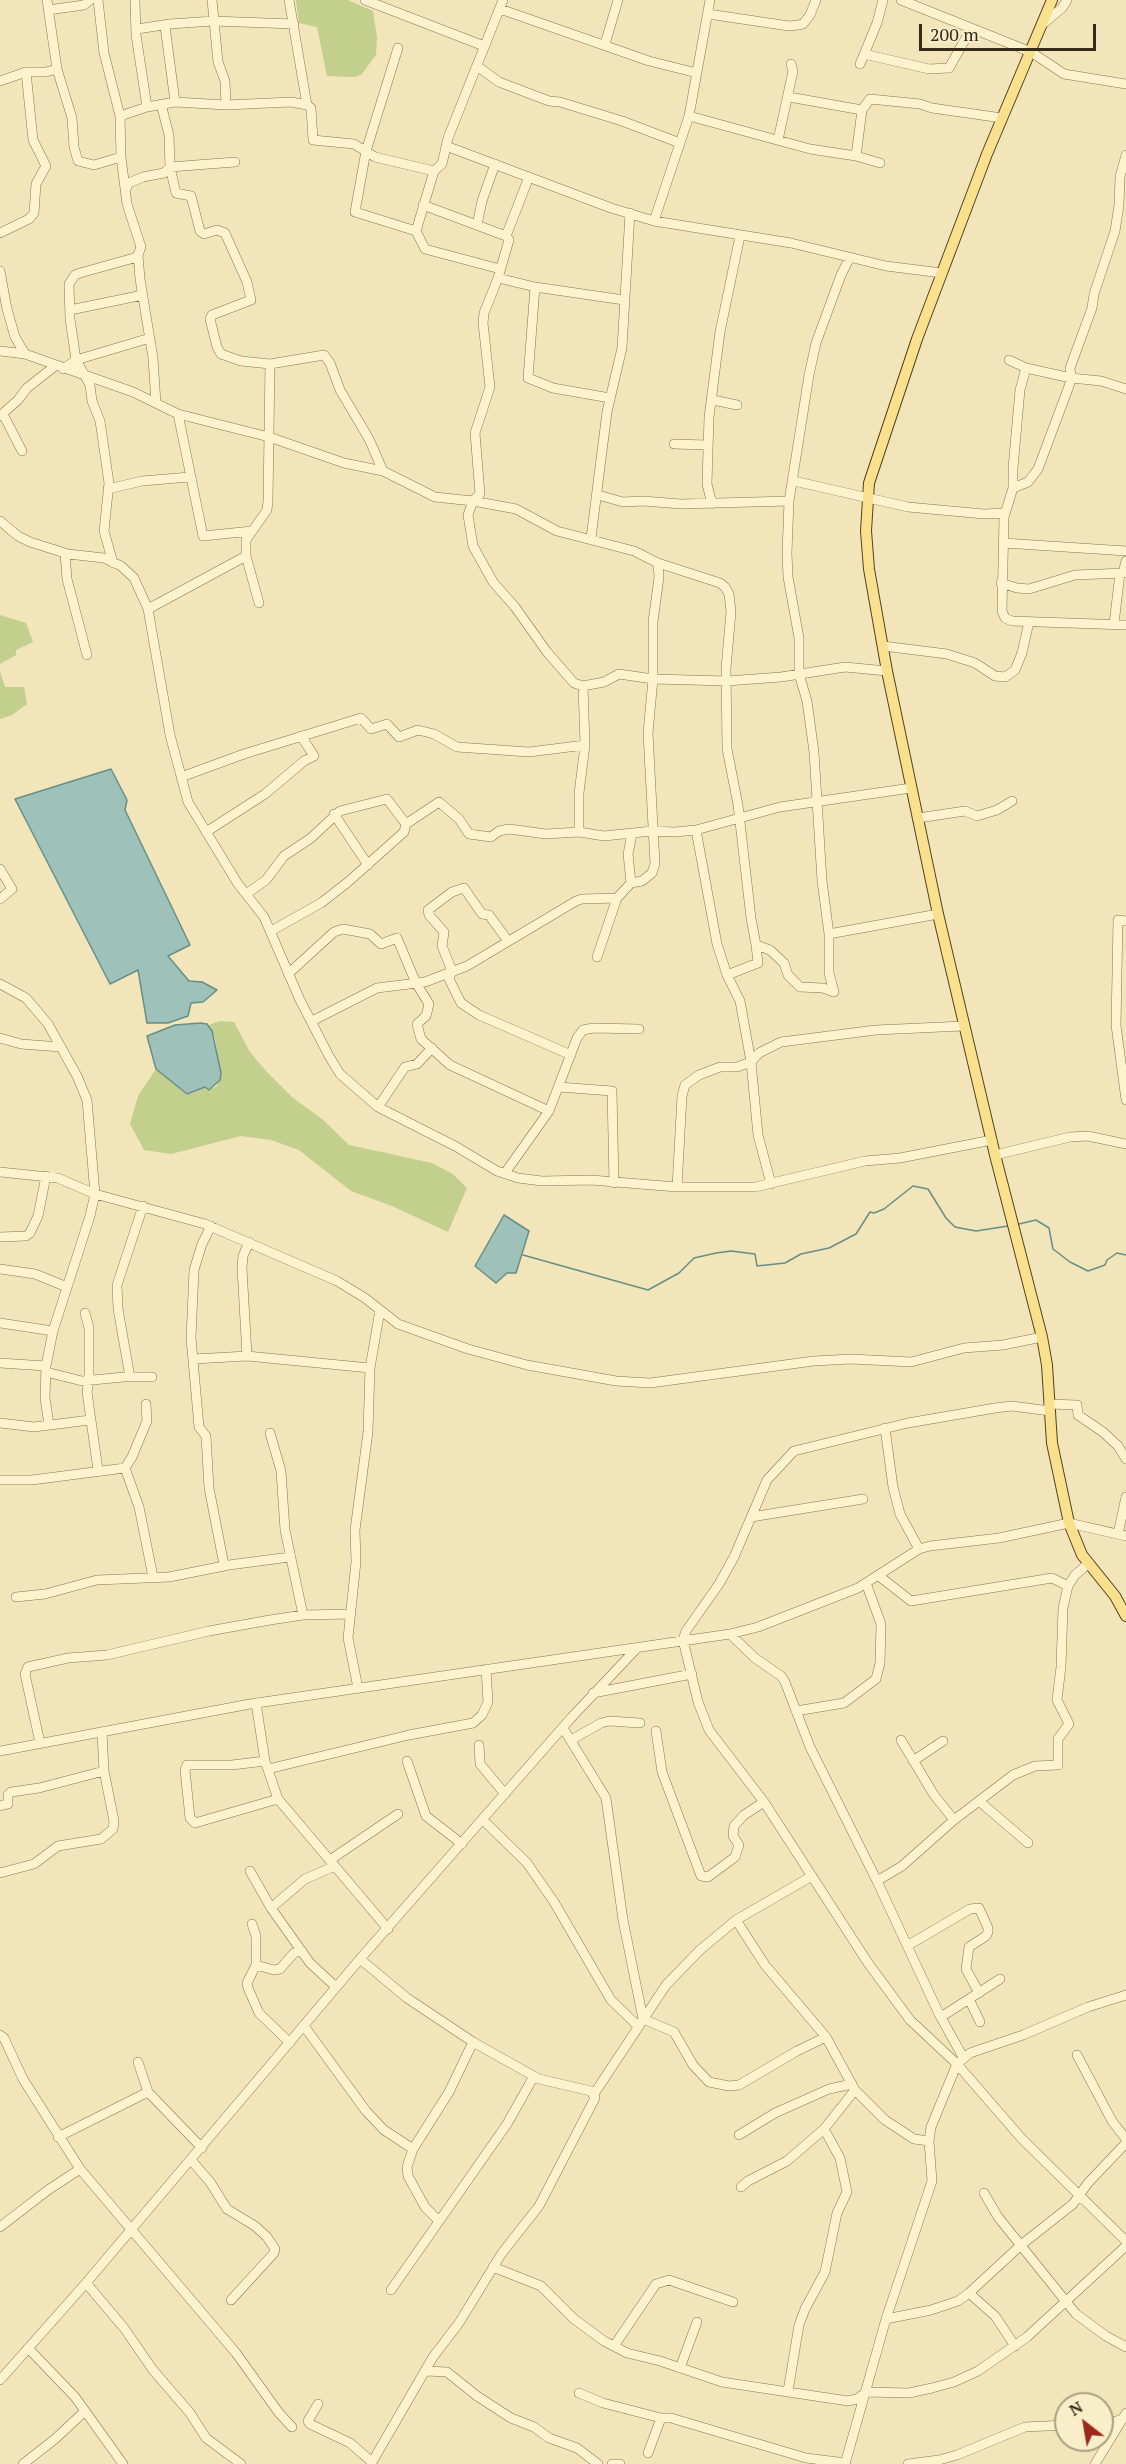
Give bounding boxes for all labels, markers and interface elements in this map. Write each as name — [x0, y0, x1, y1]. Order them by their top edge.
scale bar — [922, 12, 1099, 50]
text: 200 m — [930, 22, 979, 46]
north arrow — [1054, 2392, 1114, 2452]
text: N — [1065, 2396, 1087, 2421]

